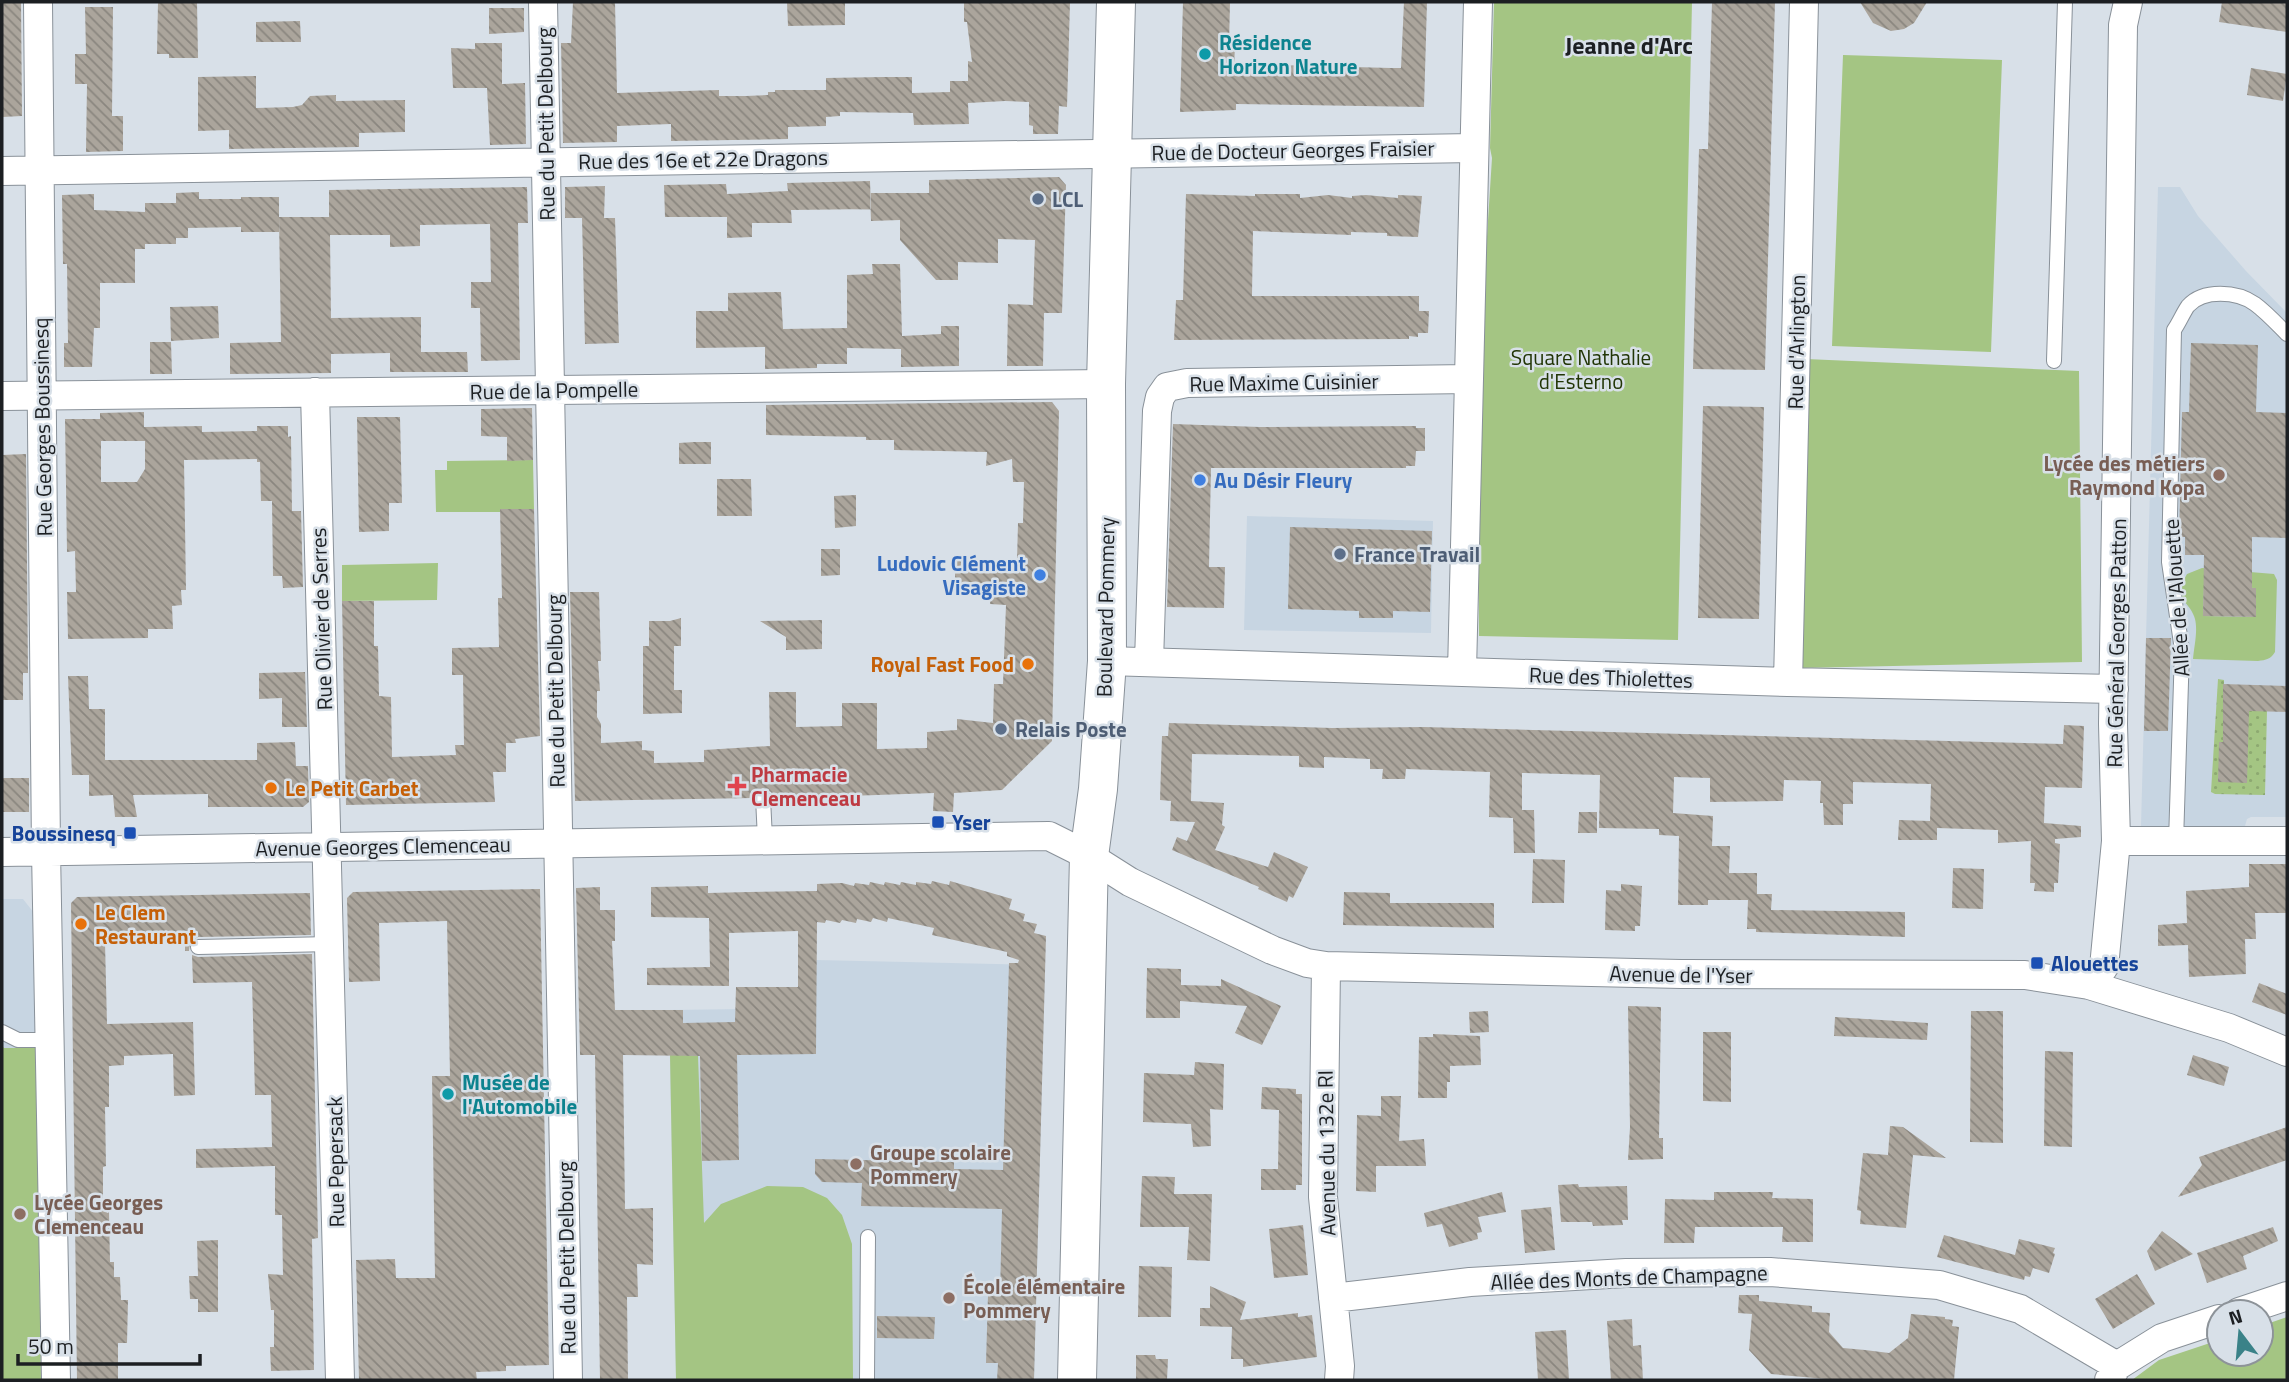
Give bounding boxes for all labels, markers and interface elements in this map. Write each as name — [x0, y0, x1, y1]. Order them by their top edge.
place label: Résidence Horizon Nature — [1219, 26, 1358, 82]
street label: Rue du Petit Delbourg — [527, 27, 563, 221]
district label: Jeanne d'Arc — [1565, 27, 1693, 63]
marker: Résidence Horizon Nature — [1197, 46, 1213, 62]
street label: Rue de Docteur Georges Fraisier — [1151, 132, 1435, 168]
street label: Rue des 16e et 22e Dragons — [578, 141, 828, 177]
place label: LCL — [1052, 183, 1083, 215]
marker: LCL — [1030, 191, 1046, 207]
street label: Rue d'Arlington — [1779, 274, 1813, 410]
street label: Rue Georges Boussinesq — [24, 317, 60, 537]
park label: Square Nathalie d'Esterno — [1511, 341, 1651, 397]
street label: Rue Maxime Cuisinier — [1189, 364, 1379, 400]
street label: Rue de la Pompelle — [469, 373, 639, 407]
place label: Lycée des métiers Raymond Kopa — [2044, 447, 2205, 503]
place label: Au Désir Fleury — [1214, 464, 1353, 496]
marker: Lycée des métiers Raymond Kopa — [2211, 467, 2227, 483]
marker: Au Désir Fleury — [1192, 472, 1208, 488]
street label: Boulevard Pommery — [1087, 517, 1123, 697]
street label: Rue Général Georges Patton — [2098, 518, 2134, 768]
street label: Allée de l'Alouette — [2155, 518, 2197, 678]
street label: Rue Olivier de Serres — [302, 527, 340, 711]
place label: France Travail — [1354, 538, 1480, 570]
marker: France Travail — [1332, 546, 1348, 562]
place label: Ludovic Clément Visagiste — [877, 547, 1026, 603]
marker: Ludovic Clément Visagiste — [1032, 567, 1048, 583]
street label: Rue du Petit Delbourg — [537, 594, 573, 788]
place label: Royal Fast Food — [870, 648, 1014, 680]
marker: Royal Fast Food — [1020, 656, 1036, 672]
street label: Rue des Thiolettes — [1529, 658, 1693, 696]
place label: Relais Poste — [1015, 713, 1127, 745]
marker: Relais Poste — [993, 721, 1009, 737]
place label: Pharmacie Clemenceau — [751, 758, 861, 814]
place label: Le Petit Carbet — [285, 772, 419, 804]
marker: Pharmacie Clemenceau — [729, 778, 745, 794]
marker: Le Petit Carbet — [263, 780, 279, 796]
place label: Yser — [952, 806, 991, 838]
marker: Yser — [930, 814, 946, 830]
place label: Boussinesq — [12, 817, 116, 849]
marker: Boussinesq — [122, 825, 138, 841]
street label: Avenue Georges Clemenceau — [255, 828, 511, 864]
place label: Le Clem Restaurant — [95, 896, 197, 952]
marker: Le Clem Restaurant — [73, 916, 89, 932]
place label: Alouettes — [2051, 947, 2139, 979]
marker: Alouettes — [2029, 955, 2045, 971]
street label: Avenue de l'Yser — [1609, 957, 1753, 991]
place label: Musée de l'Automobile — [462, 1066, 577, 1122]
street label: Avenue du 132e RI — [1309, 1070, 1343, 1236]
marker: Musée de l'Automobile — [440, 1086, 456, 1102]
street label: Rue Pepersack — [318, 1096, 352, 1228]
place label: Groupe scolaire Pommery — [870, 1136, 1011, 1192]
marker: Groupe scolaire Pommery — [848, 1156, 864, 1172]
street label: Rue du Petit Delbourg — [548, 1161, 584, 1355]
place label: Lycée Georges Clemenceau — [34, 1186, 163, 1242]
marker: Lycée Georges Clemenceau — [12, 1206, 28, 1222]
street label: Allée des Monts de Champagne — [1490, 1256, 1768, 1298]
place label: École élémentaire Pommery — [963, 1270, 1125, 1326]
marker: École élémentaire Pommery — [941, 1290, 957, 1306]
north arrow — [2205, 1298, 2275, 1368]
text: N — [2225, 1300, 2246, 1332]
scale bar — [18, 1322, 200, 1366]
text: 50 m — [28, 1330, 74, 1362]

